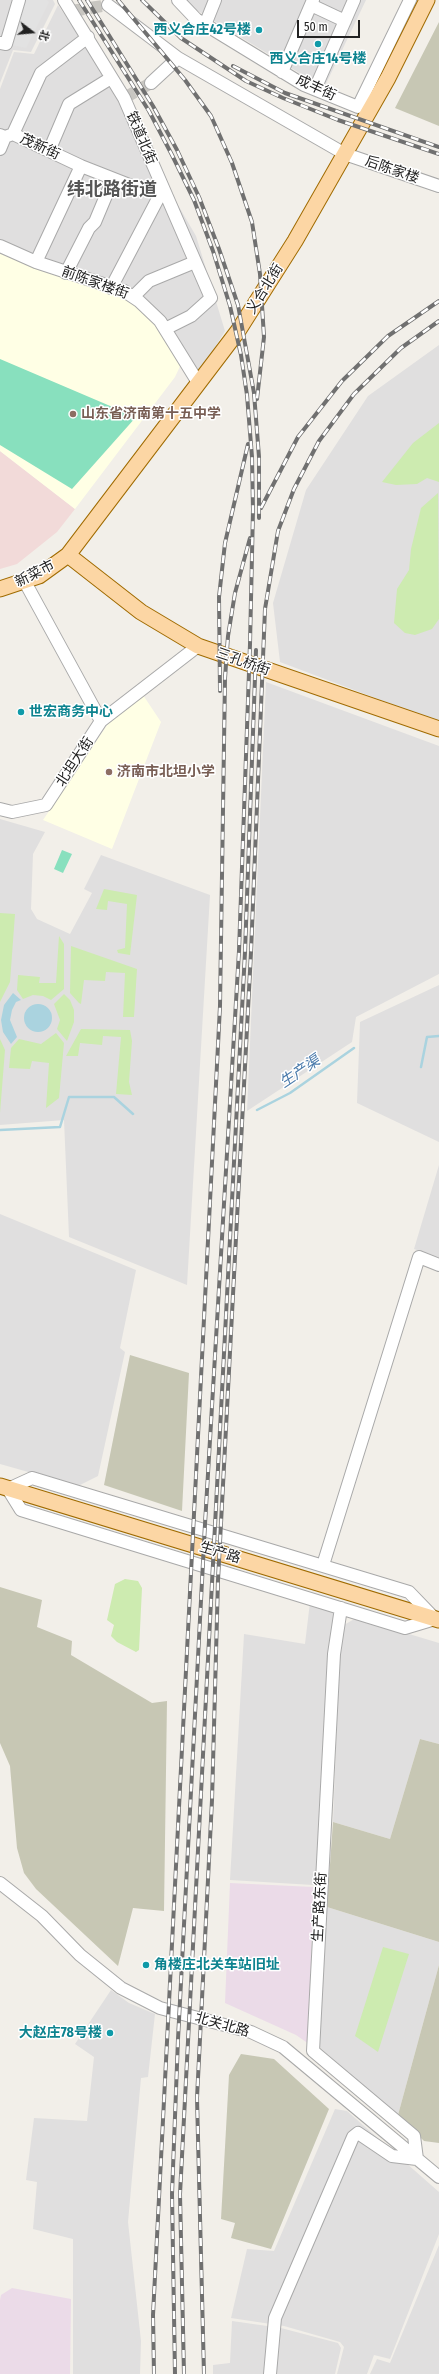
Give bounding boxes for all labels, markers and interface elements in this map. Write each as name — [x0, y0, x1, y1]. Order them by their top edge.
north arrow — [12, 12, 52, 52]
scale bar — [299, 12, 362, 38]
text: 50 m — [304, 20, 328, 34]
place label: 西义合庄42号楼 — [153, 22, 251, 38]
marker: 西义合庄42号楼 — [254, 25, 264, 35]
text: 北 — [36, 28, 52, 43]
marker: 西义合庄14号楼 — [313, 39, 323, 49]
place label: 西义合庄14号楼 — [269, 51, 367, 67]
street label: 成丰街 — [293, 72, 339, 104]
street label: 铁道北街 — [122, 109, 160, 167]
street label: 茂新街 — [17, 131, 63, 163]
street label: 后陈家楼 — [363, 153, 421, 187]
district label: 纬北路街道 — [67, 179, 157, 201]
street label: 义合北街 — [243, 261, 287, 317]
street label: 前陈家楼街 — [59, 263, 131, 303]
place label: 山东省济南第十五中学 — [81, 406, 221, 422]
marker: 山东省济南第十五中学 — [68, 409, 78, 419]
street label: 新菜市 — [12, 557, 58, 591]
street label: 三孔桥街 — [214, 645, 272, 679]
place label: 世宏商务中心 — [29, 704, 113, 720]
marker: 世宏商务中心 — [16, 707, 26, 717]
street label: 北坦大街 — [53, 734, 97, 790]
place label: 济南市北坦小学 — [117, 764, 215, 780]
marker: 济南市北坦小学 — [104, 767, 114, 777]
water label: 生产渠 — [276, 1052, 324, 1092]
street label: 生产路 — [197, 1539, 243, 1567]
street label: 生产路东街 — [310, 1872, 330, 1942]
place label: 角楼庄北关车站旧址 — [154, 1957, 280, 1973]
marker: 角楼庄北关车站旧址 — [141, 1960, 151, 1970]
street label: 北关北路 — [193, 2009, 251, 2041]
place label: 大赵庄78号楼 — [19, 2025, 102, 2041]
marker: 大赵庄78号楼 — [105, 2028, 115, 2038]

